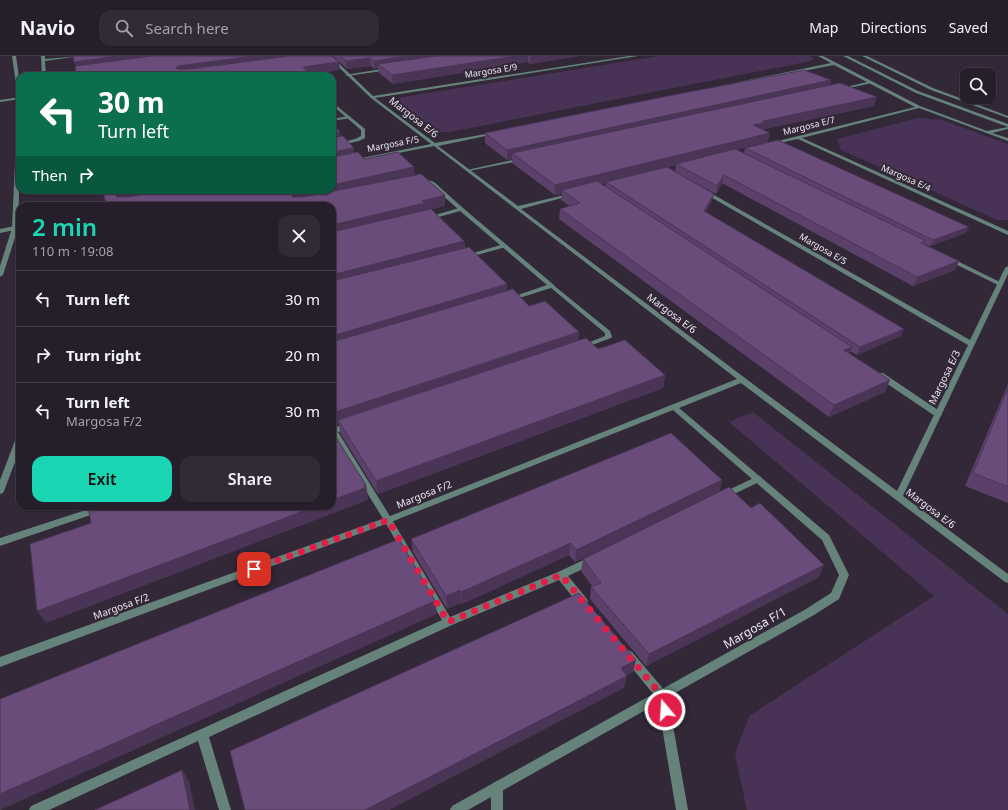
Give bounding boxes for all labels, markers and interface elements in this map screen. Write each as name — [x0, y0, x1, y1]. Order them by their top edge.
search box — [99, 10, 379, 46]
text: Navio — [20, 15, 75, 41]
icon: search — [113, 17, 135, 39]
text: Search here — [145, 18, 229, 38]
text: Map — [809, 18, 838, 37]
text: Directions — [860, 18, 927, 37]
text: Saved — [949, 18, 988, 37]
street label: Margosa E/9 — [464, 60, 518, 81]
map controls — [960, 68, 996, 104]
button: search — [960, 68, 996, 104]
text: 30 m — [98, 83, 165, 121]
icon: left — [32, 88, 84, 140]
street label: Margosa E/6 — [386, 93, 442, 141]
street label: Margosa E/7 — [782, 113, 836, 138]
text: Turn left — [98, 119, 169, 143]
street label: Margosa F/5 — [366, 132, 420, 155]
street label: Margosa E/4 — [879, 161, 933, 194]
icon: right — [75, 164, 97, 186]
text: Then — [32, 165, 67, 185]
text: 2 min — [32, 210, 97, 243]
button: close — [278, 215, 320, 257]
street label: Margosa E/5 — [797, 230, 849, 267]
text: 110 m · 19:08 — [32, 242, 113, 260]
icon: left — [32, 288, 54, 310]
text: Turn left — [66, 289, 130, 309]
text: 30 m — [285, 289, 320, 309]
street label: Margosa E/6 — [644, 290, 700, 336]
icon: right — [32, 344, 54, 366]
text: Turn right — [66, 345, 141, 365]
text: 20 m — [285, 345, 320, 365]
street label: Margosa E/3 — [925, 347, 963, 407]
text: Turn left — [66, 392, 130, 412]
icon: left — [32, 400, 54, 422]
text: 30 m — [285, 401, 320, 421]
text: Margosa F/2 — [66, 412, 142, 430]
button: Exit — [32, 456, 172, 502]
button: Share — [180, 456, 320, 502]
street label: Margosa F/2 — [394, 476, 454, 511]
street label: Margosa E/6 — [903, 485, 959, 531]
pin — [237, 552, 271, 586]
icon: arrive — [243, 558, 265, 580]
street label: Margosa F/2 — [91, 589, 151, 623]
street label: Margosa F/1 — [720, 603, 789, 652]
position arrow — [644, 689, 686, 731]

